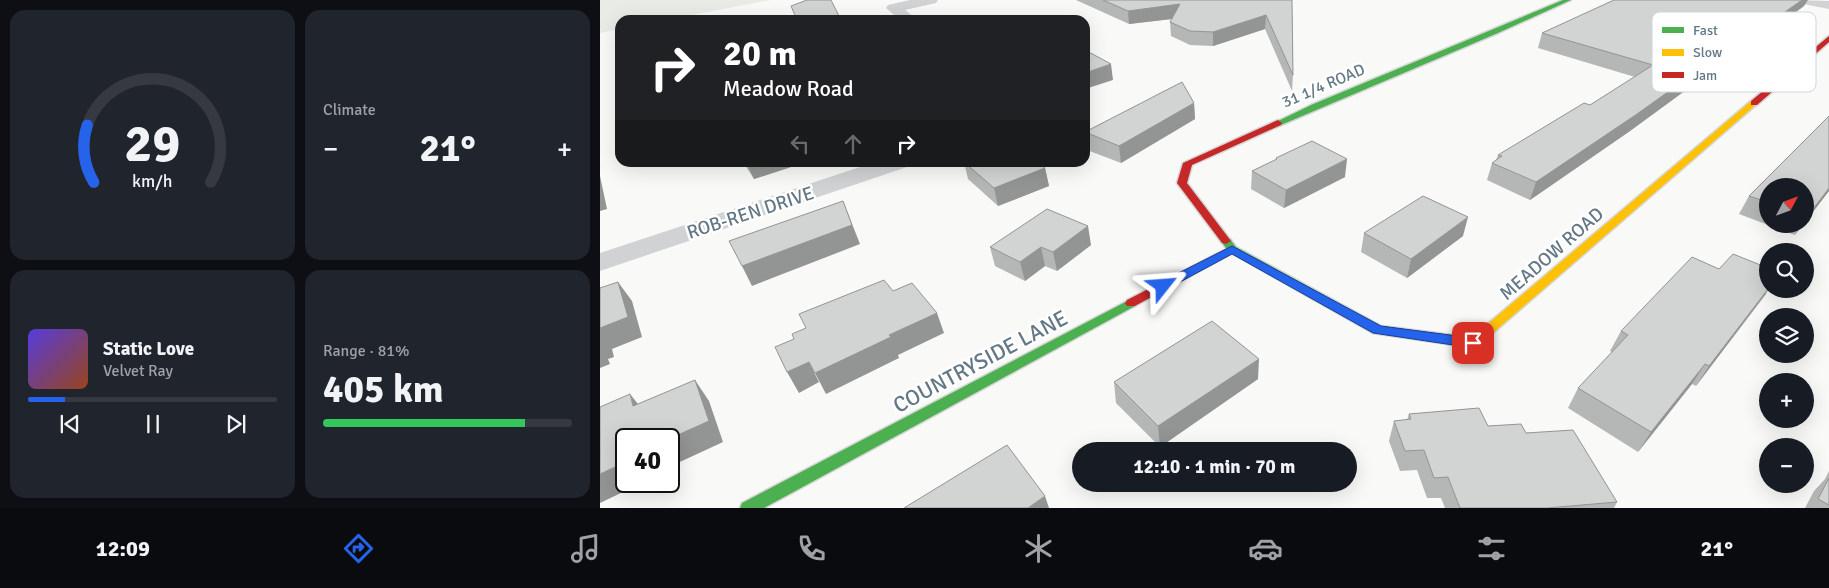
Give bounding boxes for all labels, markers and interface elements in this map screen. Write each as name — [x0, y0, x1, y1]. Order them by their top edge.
legend — [1652, 12, 1816, 92]
text: Fast — [1693, 22, 1718, 39]
text: 20 m — [723, 32, 797, 75]
icon: right — [640, 35, 705, 100]
text: Slow — [1693, 44, 1722, 61]
street label: 31 1/4 ROAD — [1279, 59, 1368, 112]
text: Jam — [1693, 67, 1717, 84]
text: Meadow Road — [723, 75, 854, 102]
text: Climate — [323, 100, 376, 120]
text: 29 — [124, 112, 181, 176]
text: 21° — [419, 125, 476, 172]
icon: left — [786, 130, 814, 158]
icon: ahead — [839, 130, 867, 158]
icon: right — [892, 130, 920, 158]
text: − — [323, 132, 338, 166]
text: + — [557, 132, 572, 166]
text: km/h — [132, 170, 173, 192]
north arrow — [1759, 178, 1814, 232]
map controls — [1759, 178, 1814, 493]
street label: ROB-REN DRIVE — [684, 181, 817, 245]
street label: MEADOW ROAD — [1495, 202, 1609, 305]
button: search — [1759, 243, 1814, 298]
position arrow — [1136, 259, 1188, 311]
street label: COUNTRYSIDE LANE — [888, 304, 1072, 419]
button: layers — [1759, 308, 1814, 363]
pin — [1452, 322, 1494, 364]
icon: arrive — [1459, 329, 1487, 357]
text: Static Love — [103, 337, 194, 361]
text: Range · 81% — [323, 341, 409, 361]
text: Velvet Ray — [103, 361, 173, 381]
text: 405 km — [323, 366, 444, 413]
button: + — [1759, 373, 1814, 428]
icon: previous — [56, 410, 84, 438]
icon: pause — [139, 410, 167, 438]
icon: next — [222, 410, 250, 438]
speed limit sign: 40 — [615, 428, 680, 493]
button: − — [1759, 438, 1814, 493]
text: 12:10 · 1 min · 70 m — [1134, 455, 1295, 479]
icon: directions — [341, 531, 376, 566]
icon: music — [568, 531, 603, 566]
icon: phone — [794, 531, 829, 566]
icon: climate — [1021, 531, 1056, 566]
icon: car — [1248, 531, 1283, 566]
icon: filters — [1474, 531, 1509, 566]
text: 12:09 — [96, 535, 150, 562]
text: 21° — [1701, 535, 1733, 562]

